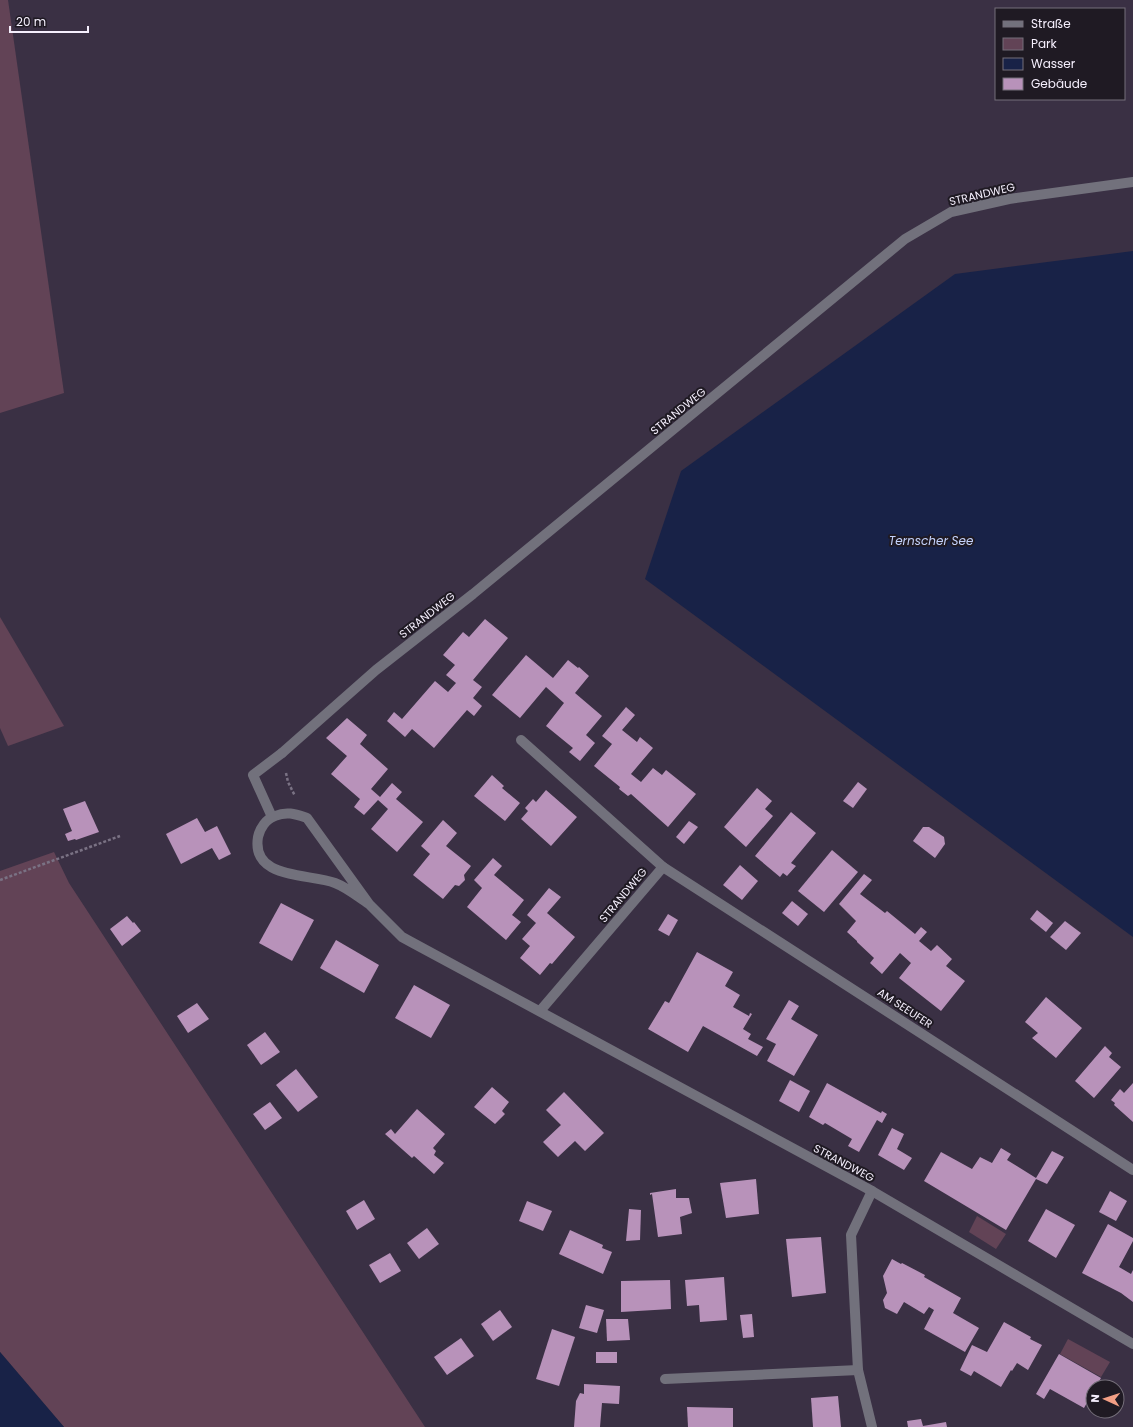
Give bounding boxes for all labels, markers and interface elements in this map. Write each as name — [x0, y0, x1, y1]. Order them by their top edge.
scale bar — [10, 8, 88, 34]
legend — [995, 8, 1125, 100]
text: 20 m — [16, 13, 46, 30]
text: Straße — [1031, 15, 1071, 32]
text: Park — [1031, 35, 1058, 52]
text: Wasser — [1031, 55, 1076, 72]
text: Gebäude — [1031, 75, 1087, 92]
street label: STRANDWEG — [948, 179, 1017, 209]
street label: STRANDWEG — [647, 383, 709, 438]
water label: Ternscher See — [889, 532, 974, 549]
street label: STRANDWEG — [396, 588, 459, 642]
street label: STRANDWEG — [595, 864, 651, 926]
street label: AM SEEUFER — [874, 984, 936, 1032]
street label: STRANDWEG — [811, 1140, 878, 1186]
north arrow — [1085, 1379, 1125, 1419]
text: N — [1087, 1394, 1103, 1403]

